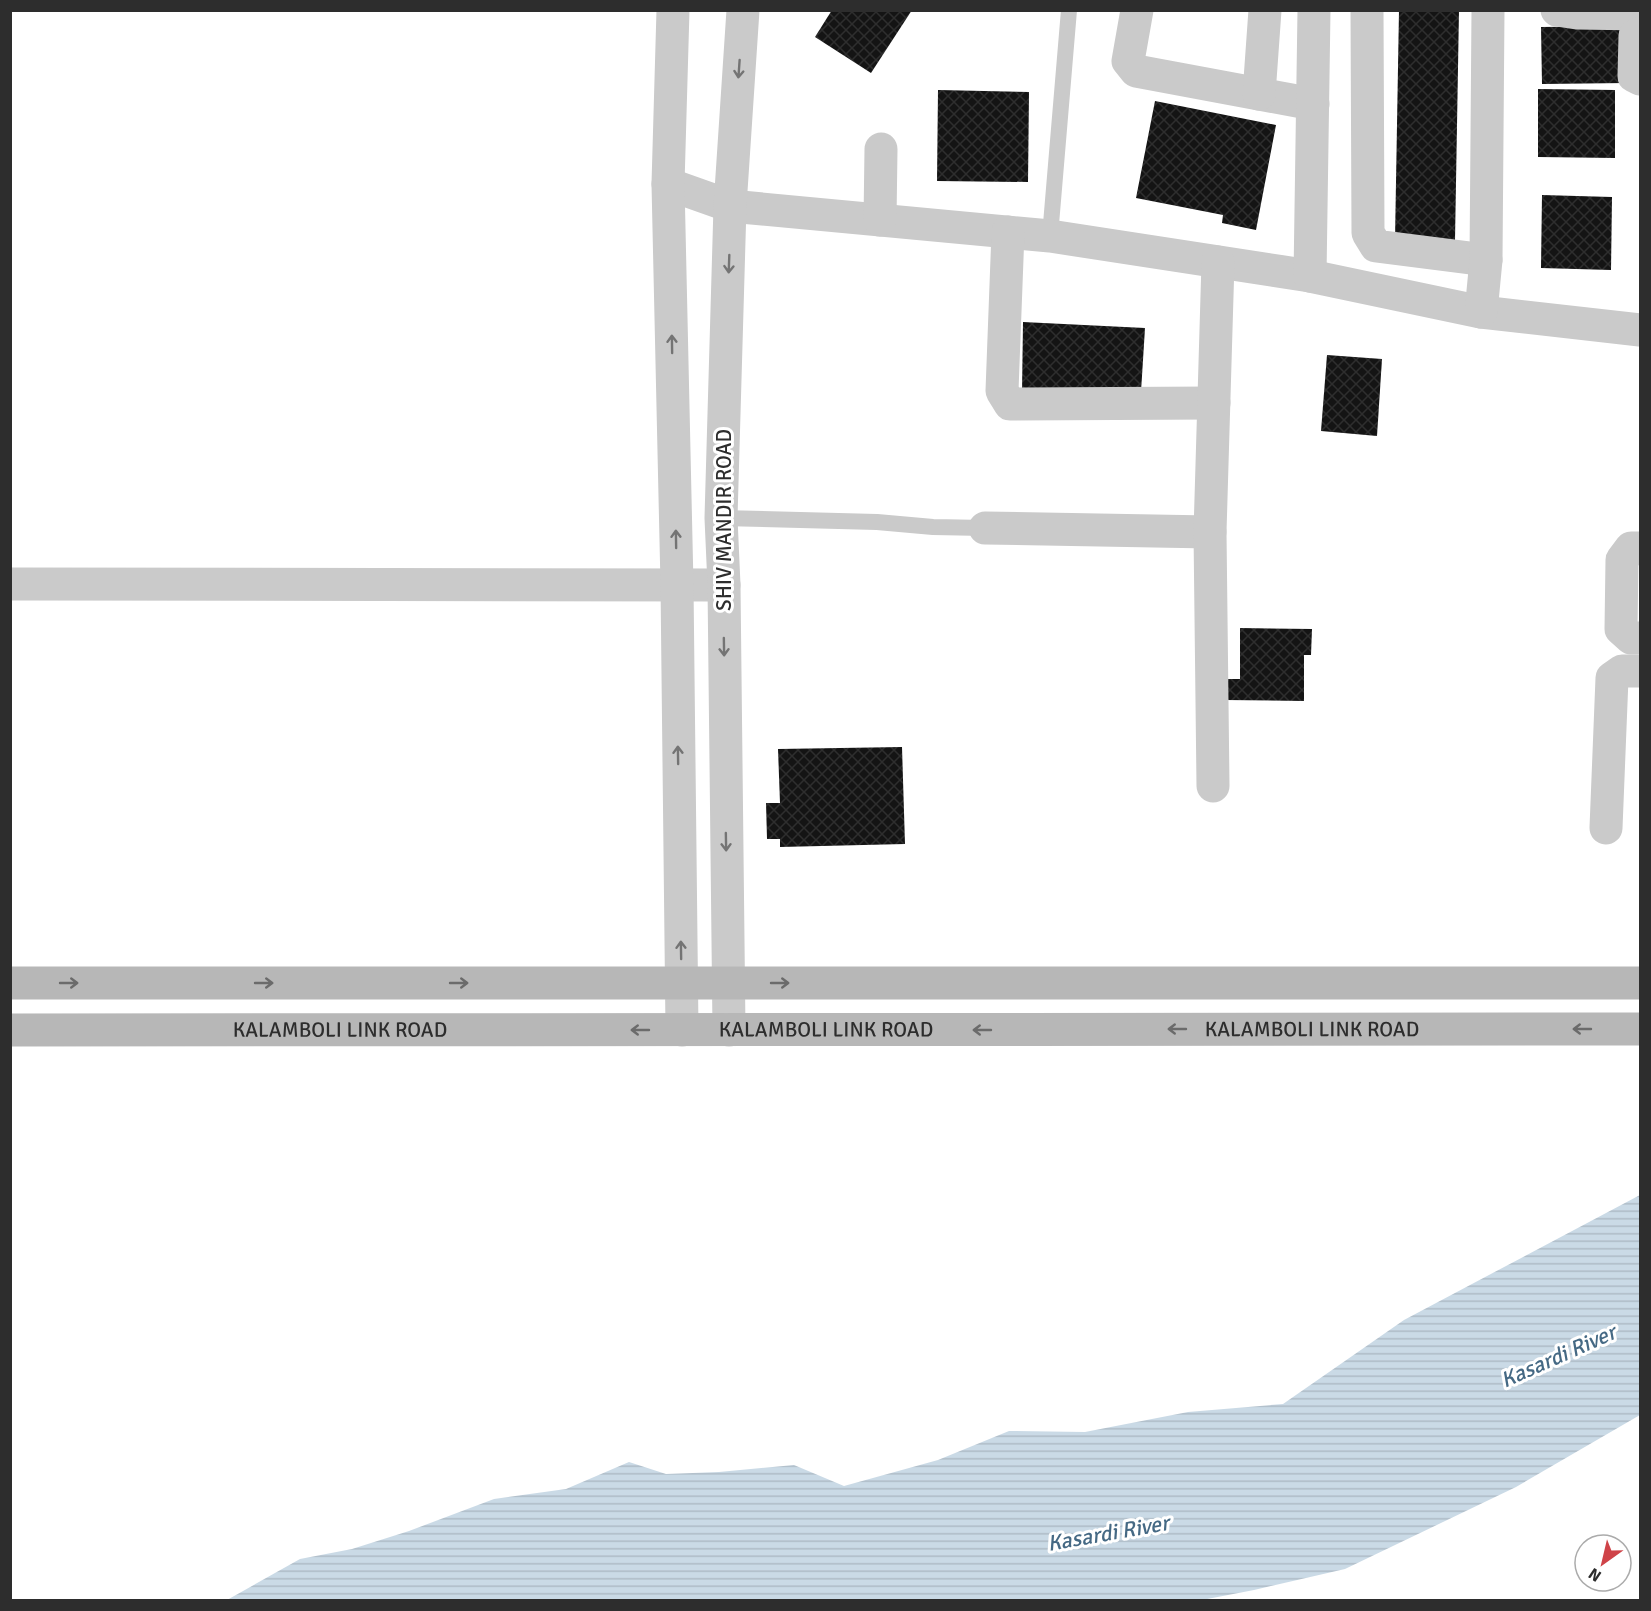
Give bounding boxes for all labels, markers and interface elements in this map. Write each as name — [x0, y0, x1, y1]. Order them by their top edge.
one-way arrow — [733, 58, 744, 78]
one-way arrow — [723, 253, 734, 273]
one-way arrow — [666, 335, 677, 355]
street label: SHIV MANDIR ROAD — [711, 429, 737, 611]
one-way arrow — [670, 530, 681, 550]
one-way arrow — [718, 637, 730, 657]
one-way arrow — [673, 746, 684, 766]
one-way arrow — [721, 832, 732, 852]
one-way arrow — [675, 941, 686, 961]
one-way arrow — [58, 977, 78, 989]
one-way arrow — [253, 977, 273, 989]
one-way arrow — [448, 977, 468, 989]
one-way arrow — [769, 977, 789, 989]
street label: KALAMBOLI LINK ROAD — [719, 1016, 933, 1043]
street label: KALAMBOLI LINK ROAD — [1205, 1016, 1419, 1042]
street label: KALAMBOLI LINK ROAD — [233, 1017, 447, 1043]
one-way arrow — [1168, 1023, 1188, 1035]
one-way arrow — [1573, 1023, 1593, 1035]
one-way arrow — [631, 1024, 651, 1036]
one-way arrow — [973, 1024, 993, 1036]
water label: Kasardi River — [1496, 1317, 1622, 1393]
water label: Kasardi River — [1045, 1509, 1174, 1557]
north arrow — [1573, 1533, 1633, 1593]
text: N — [1585, 1563, 1605, 1586]

